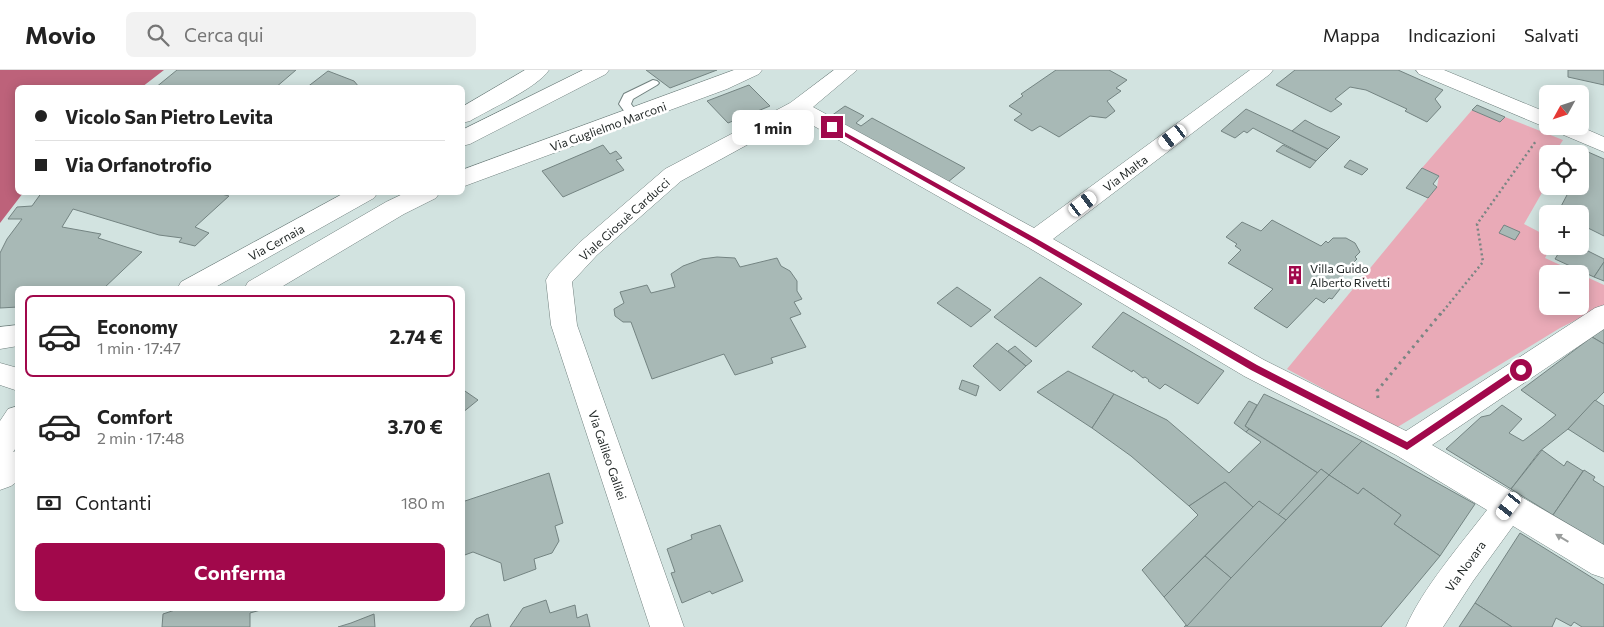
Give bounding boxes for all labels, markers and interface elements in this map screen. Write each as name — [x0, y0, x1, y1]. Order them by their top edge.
search box — [126, 12, 476, 57]
text: Movio — [25, 20, 96, 49]
icon: search — [144, 21, 172, 49]
text: Cerca qui — [184, 23, 264, 46]
text: Mappa — [1323, 24, 1380, 46]
text: Indicazioni — [1408, 24, 1496, 46]
text: Salvati — [1524, 24, 1579, 46]
north arrow — [1539, 85, 1589, 135]
map controls — [1539, 85, 1589, 315]
street label: Via Guglielmo Marconi — [548, 98, 668, 154]
text: Vicolo San Pietro Levita — [65, 105, 273, 128]
callout: 1 min — [732, 110, 814, 144]
route end — [821, 116, 843, 138]
text: 1 min — [754, 118, 792, 137]
car — [1156, 122, 1189, 152]
button: locate — [1539, 145, 1589, 195]
street label: Via Malta — [1100, 152, 1150, 194]
text: Via Orfanotrofio — [65, 153, 212, 176]
street label: Viale Giosuè Carducci — [576, 175, 672, 263]
car — [1066, 189, 1099, 219]
button: + — [1539, 205, 1589, 255]
street label: Via Cernaia — [246, 221, 306, 263]
place label: Villa Guido Alberto Rivetti — [1310, 261, 1390, 289]
building icon: Villa Guido Alberto Rivetti — [1284, 264, 1306, 286]
button: − — [1539, 265, 1589, 315]
icon: car — [37, 314, 82, 359]
text: Economy — [97, 315, 178, 338]
text: 2.74 € — [389, 325, 443, 348]
text: 1 min · 17:47 — [97, 338, 181, 357]
route start — [1510, 359, 1532, 381]
icon: car — [37, 404, 82, 449]
text: Comfort — [97, 405, 173, 428]
street label: Via Galileo Galilei — [586, 408, 630, 502]
text: 3.70 € — [387, 415, 443, 438]
text: 2 min · 17:48 — [97, 428, 184, 447]
icon: cash — [35, 489, 63, 517]
car — [1493, 490, 1524, 522]
text: Contanti — [75, 491, 152, 514]
text: 180 m — [401, 493, 445, 512]
one-way arrow — [1556, 533, 1569, 542]
street label: Via Novara — [1442, 538, 1488, 594]
button: Conferma — [35, 543, 445, 601]

